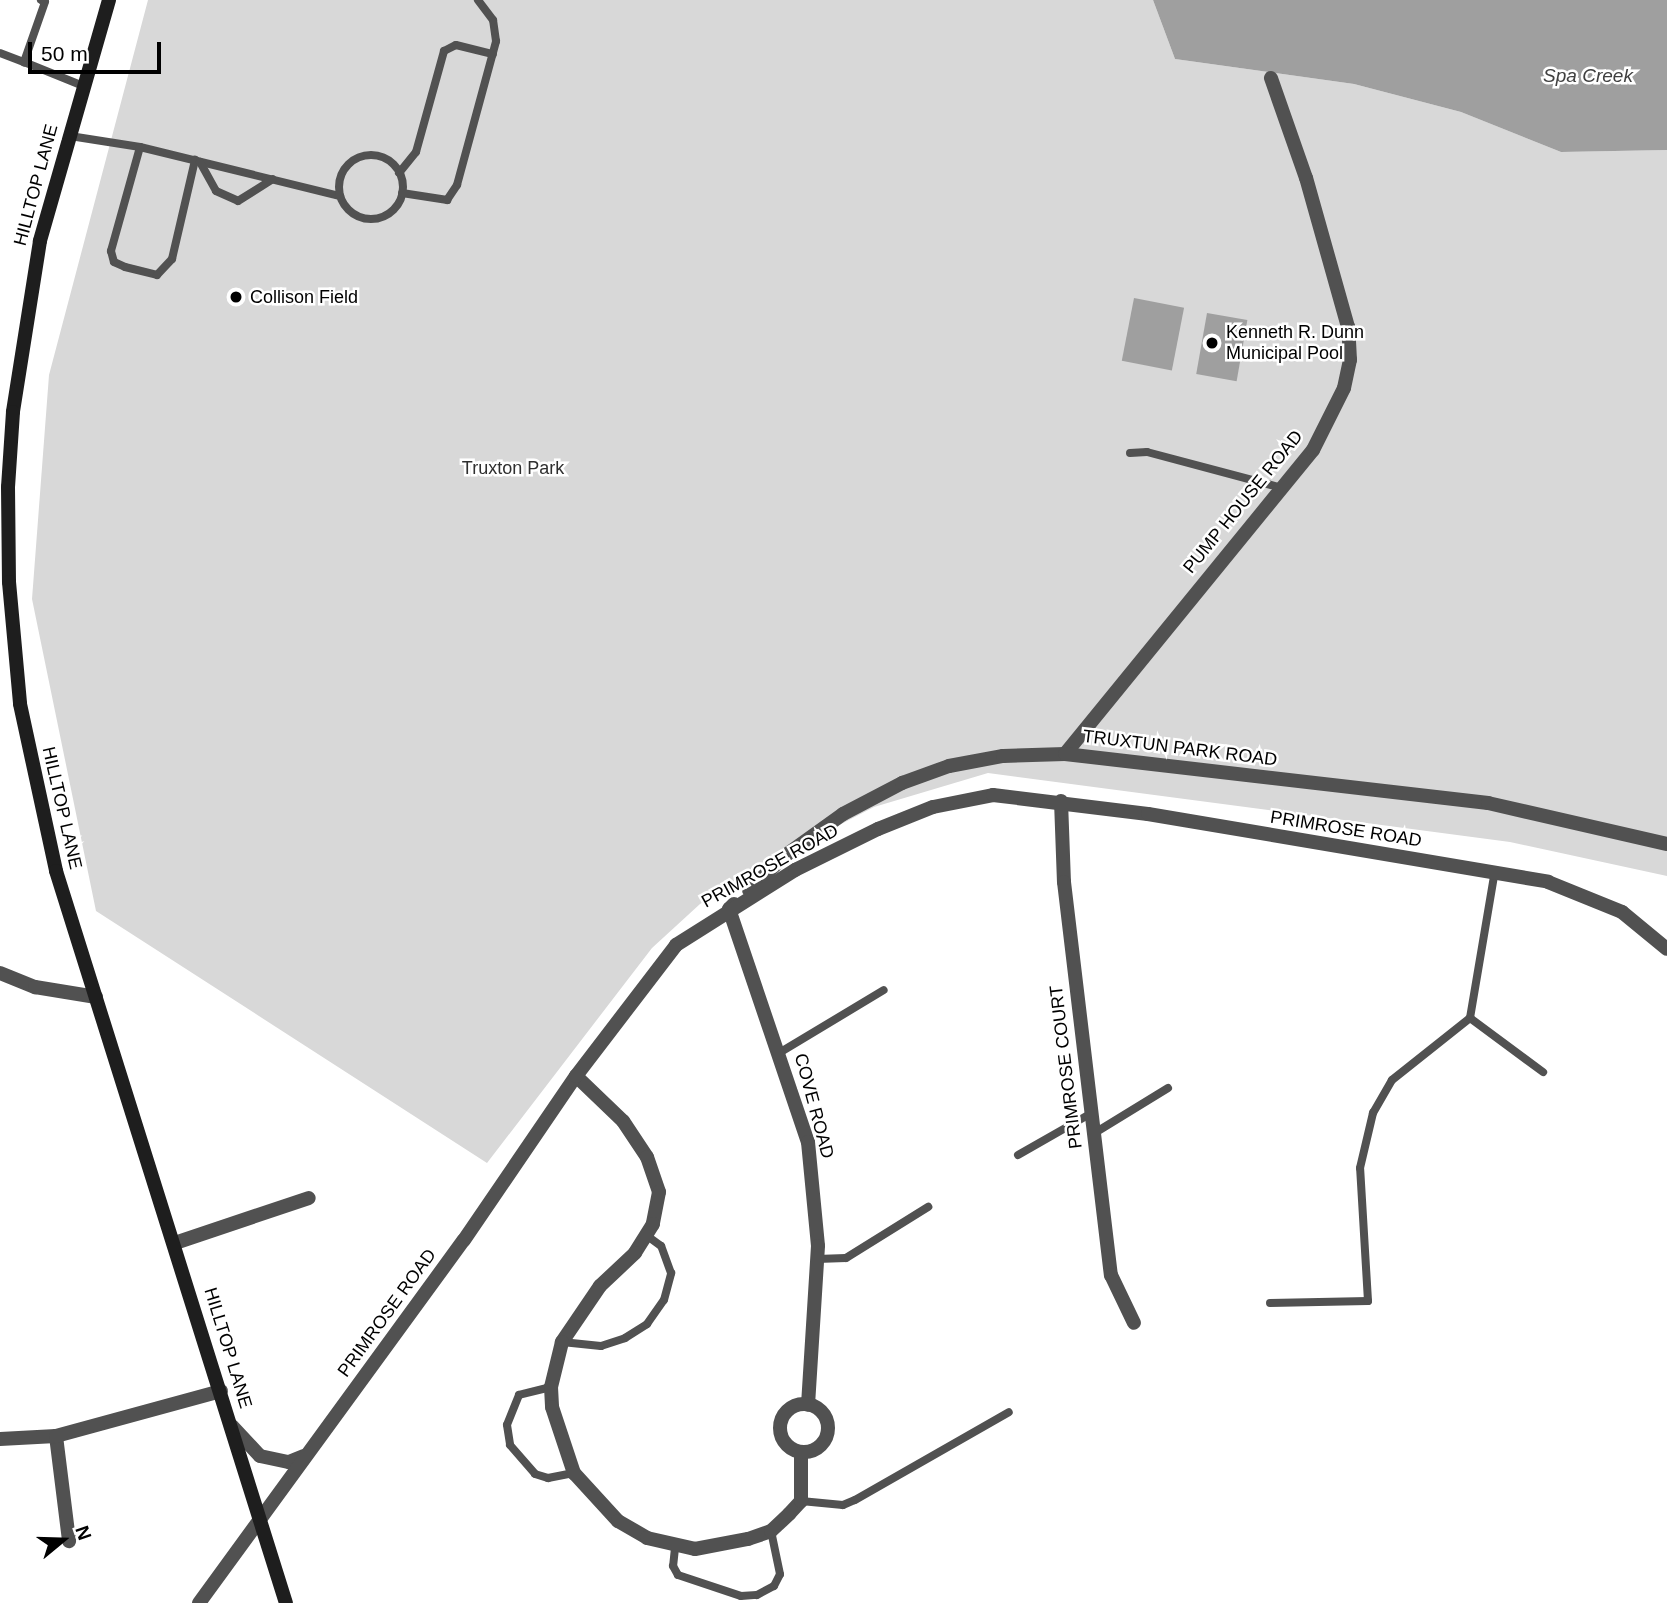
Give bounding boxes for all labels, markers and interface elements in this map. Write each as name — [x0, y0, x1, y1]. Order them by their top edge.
scale bar — [32, 28, 164, 72]
text: 50 m — [41, 42, 88, 65]
water label: Spa Creek — [1543, 65, 1633, 87]
street label: HILLTOP LANE — [9, 122, 63, 248]
place label: Collison Field — [250, 286, 358, 308]
marker: Collison Field — [228, 289, 244, 305]
place label: Kenneth R. Dunn Municipal Pool — [1226, 322, 1364, 364]
marker: Kenneth R. Dunn Municipal Pool — [1204, 335, 1220, 351]
street label: PUMP HOUSE ROAD — [1179, 426, 1307, 578]
park label: Truxton Park — [462, 457, 564, 479]
street label: TRUXTUN PARK ROAD — [1082, 725, 1278, 771]
street label: HILLTOP LANE — [37, 744, 87, 872]
street label: PRIMROSE ROAD — [1269, 806, 1423, 852]
street label: PRIMROSE ROAD — [698, 819, 842, 913]
street label: PRIMROSE COURT — [1045, 984, 1087, 1150]
street label: COVE ROAD — [790, 1051, 838, 1161]
street label: PRIMROSE ROAD — [333, 1245, 441, 1381]
street label: HILLTOP LANE — [199, 1285, 257, 1411]
north arrow — [28, 1505, 98, 1575]
text: N — [71, 1523, 95, 1543]

